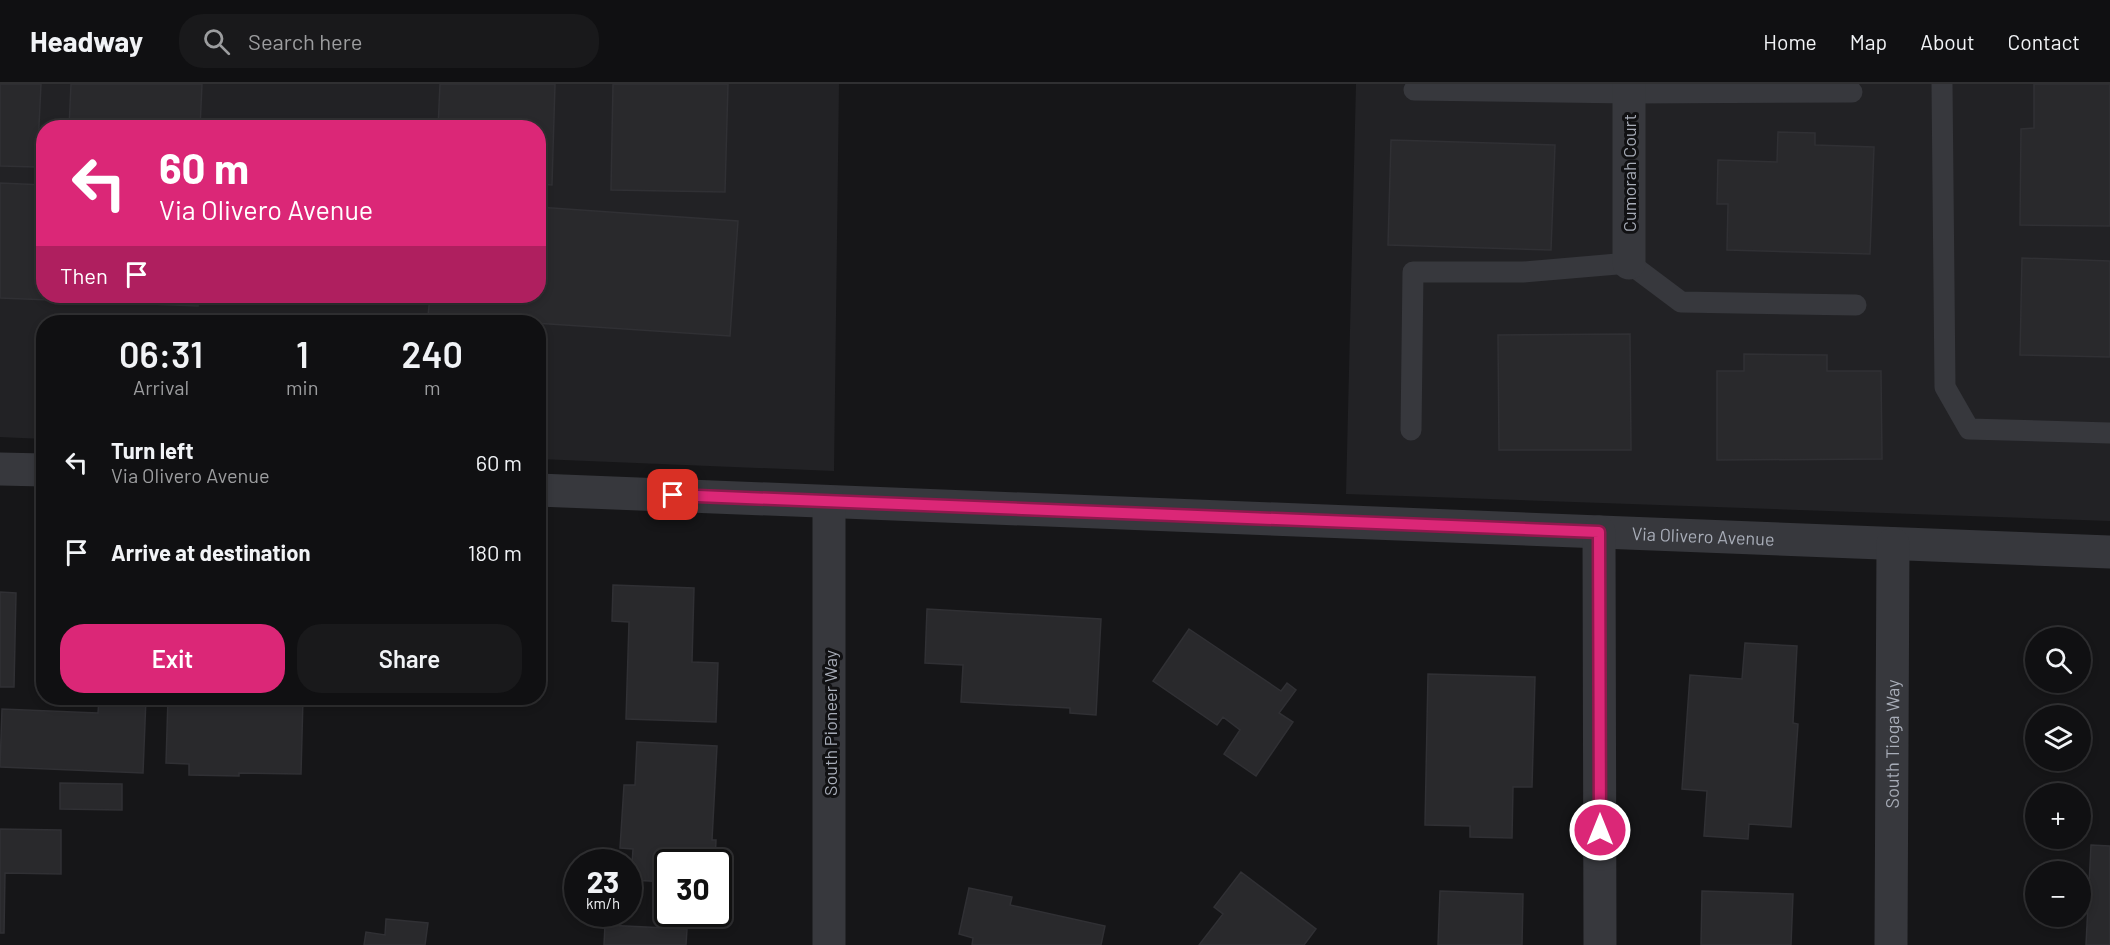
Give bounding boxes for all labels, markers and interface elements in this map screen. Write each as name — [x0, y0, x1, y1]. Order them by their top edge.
search box — [179, 14, 599, 68]
text: Headway — [30, 24, 143, 58]
icon: search — [200, 25, 233, 58]
text: Search here — [248, 28, 362, 54]
text: Home — [1763, 29, 1817, 54]
text: Map — [1850, 29, 1887, 54]
text: About — [1920, 29, 1975, 54]
text: Contact — [2008, 29, 2080, 54]
street label: Cumorah Court — [1618, 114, 1640, 232]
text: 60 m — [159, 142, 249, 192]
icon: left — [60, 144, 138, 222]
text: Via Olivero Avenue — [159, 193, 373, 225]
icon: arrive — [120, 258, 153, 291]
text: Then — [60, 262, 108, 288]
text: 06:31 — [119, 332, 203, 375]
text: 1 — [296, 332, 309, 375]
text: 240 — [402, 332, 463, 375]
text: Arrival — [133, 375, 189, 399]
text: min — [286, 375, 319, 399]
text: m — [424, 375, 441, 399]
text: Turn left — [111, 437, 194, 463]
icon: left — [60, 446, 93, 479]
text: 60 m — [476, 449, 522, 475]
text: Via Olivero Avenue — [111, 463, 270, 487]
pin — [647, 469, 698, 520]
icon: arrive — [656, 478, 689, 511]
street label: Via Olivero Avenue — [1631, 522, 1775, 550]
icon: arrive — [60, 536, 93, 569]
text: Arrive at destination — [111, 539, 310, 565]
text: 180 m — [468, 539, 522, 565]
button: Exit — [60, 624, 285, 693]
button: Share — [297, 624, 522, 693]
map controls — [2025, 627, 2091, 927]
button: search — [2025, 627, 2091, 693]
street label: South Pioneer Way — [819, 650, 841, 796]
street label: South Tioga Way — [1881, 679, 1903, 809]
button: layers — [2025, 705, 2091, 771]
button: + — [2025, 783, 2091, 849]
position arrow — [1568, 798, 1632, 862]
speed limit sign: 30 — [654, 849, 732, 927]
button: − — [2025, 861, 2091, 927]
text: 23 — [587, 863, 619, 899]
text: km/h — [586, 894, 620, 912]

